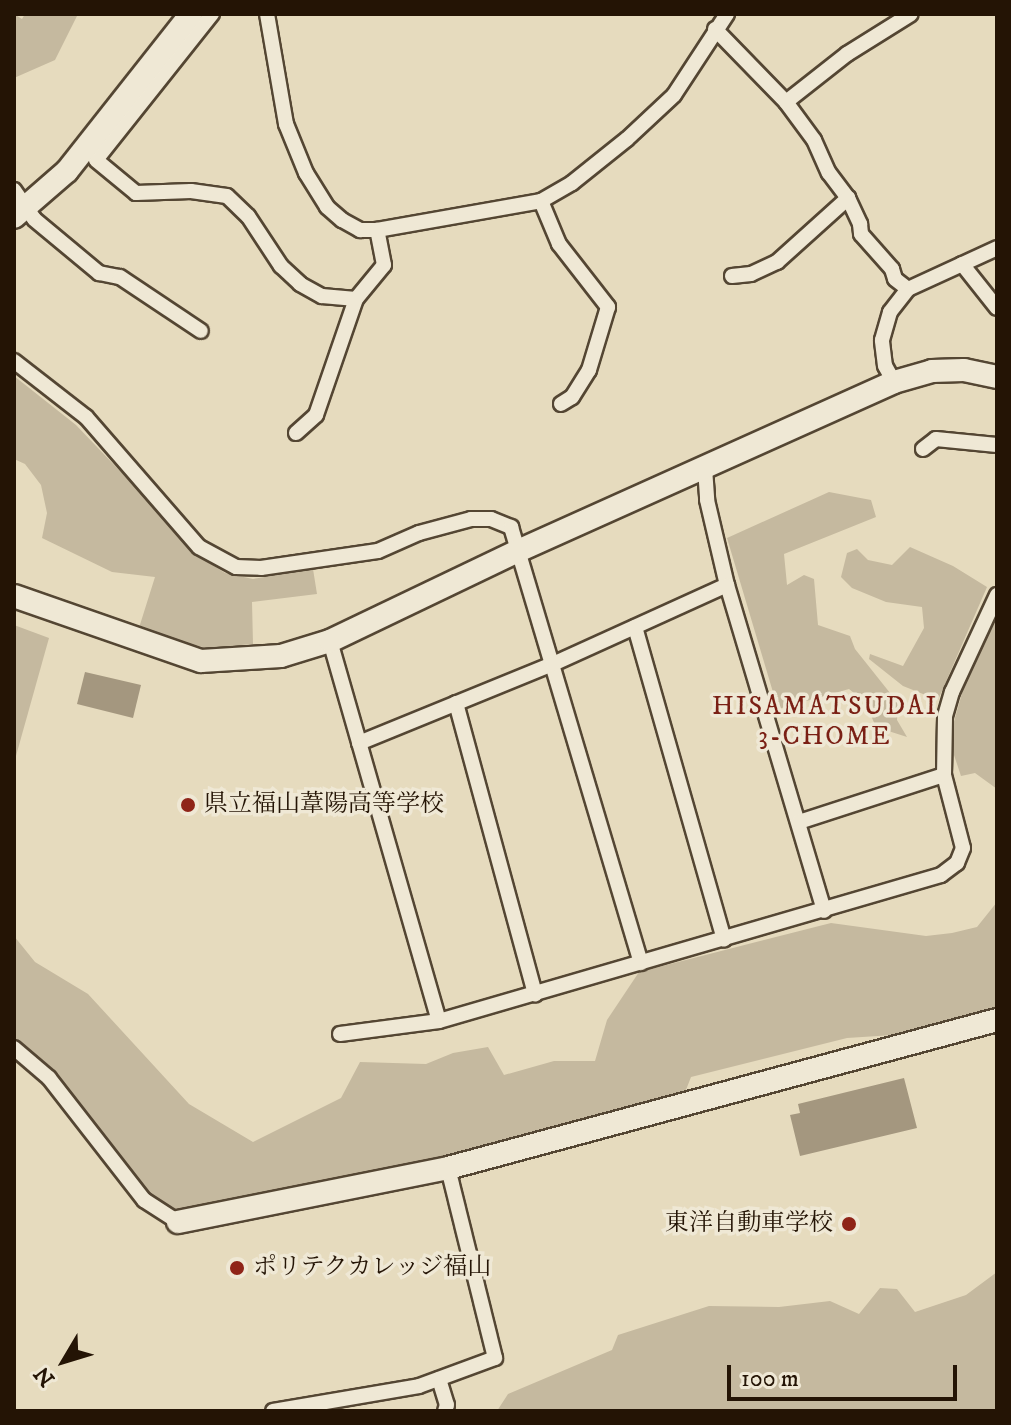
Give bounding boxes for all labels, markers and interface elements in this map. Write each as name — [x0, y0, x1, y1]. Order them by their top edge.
district label: HISAMATSUDAI 3-CHOME — [712, 691, 938, 752]
place label: 県立福山葦陽高等学校 — [204, 791, 444, 819]
marker: 県立福山葦陽高等学校 — [179, 796, 197, 814]
place label: 東洋自動車学校 — [665, 1210, 833, 1238]
marker: 東洋自動車学校 — [840, 1215, 858, 1233]
place label: ポリテクカレッジ福山 — [253, 1254, 493, 1282]
marker: ポリテクカレッジ福山 — [228, 1259, 246, 1277]
north arrow — [24, 1321, 104, 1401]
scale bar — [731, 1349, 961, 1399]
text: N — [28, 1361, 61, 1392]
text: 100 m — [741, 1364, 799, 1394]

